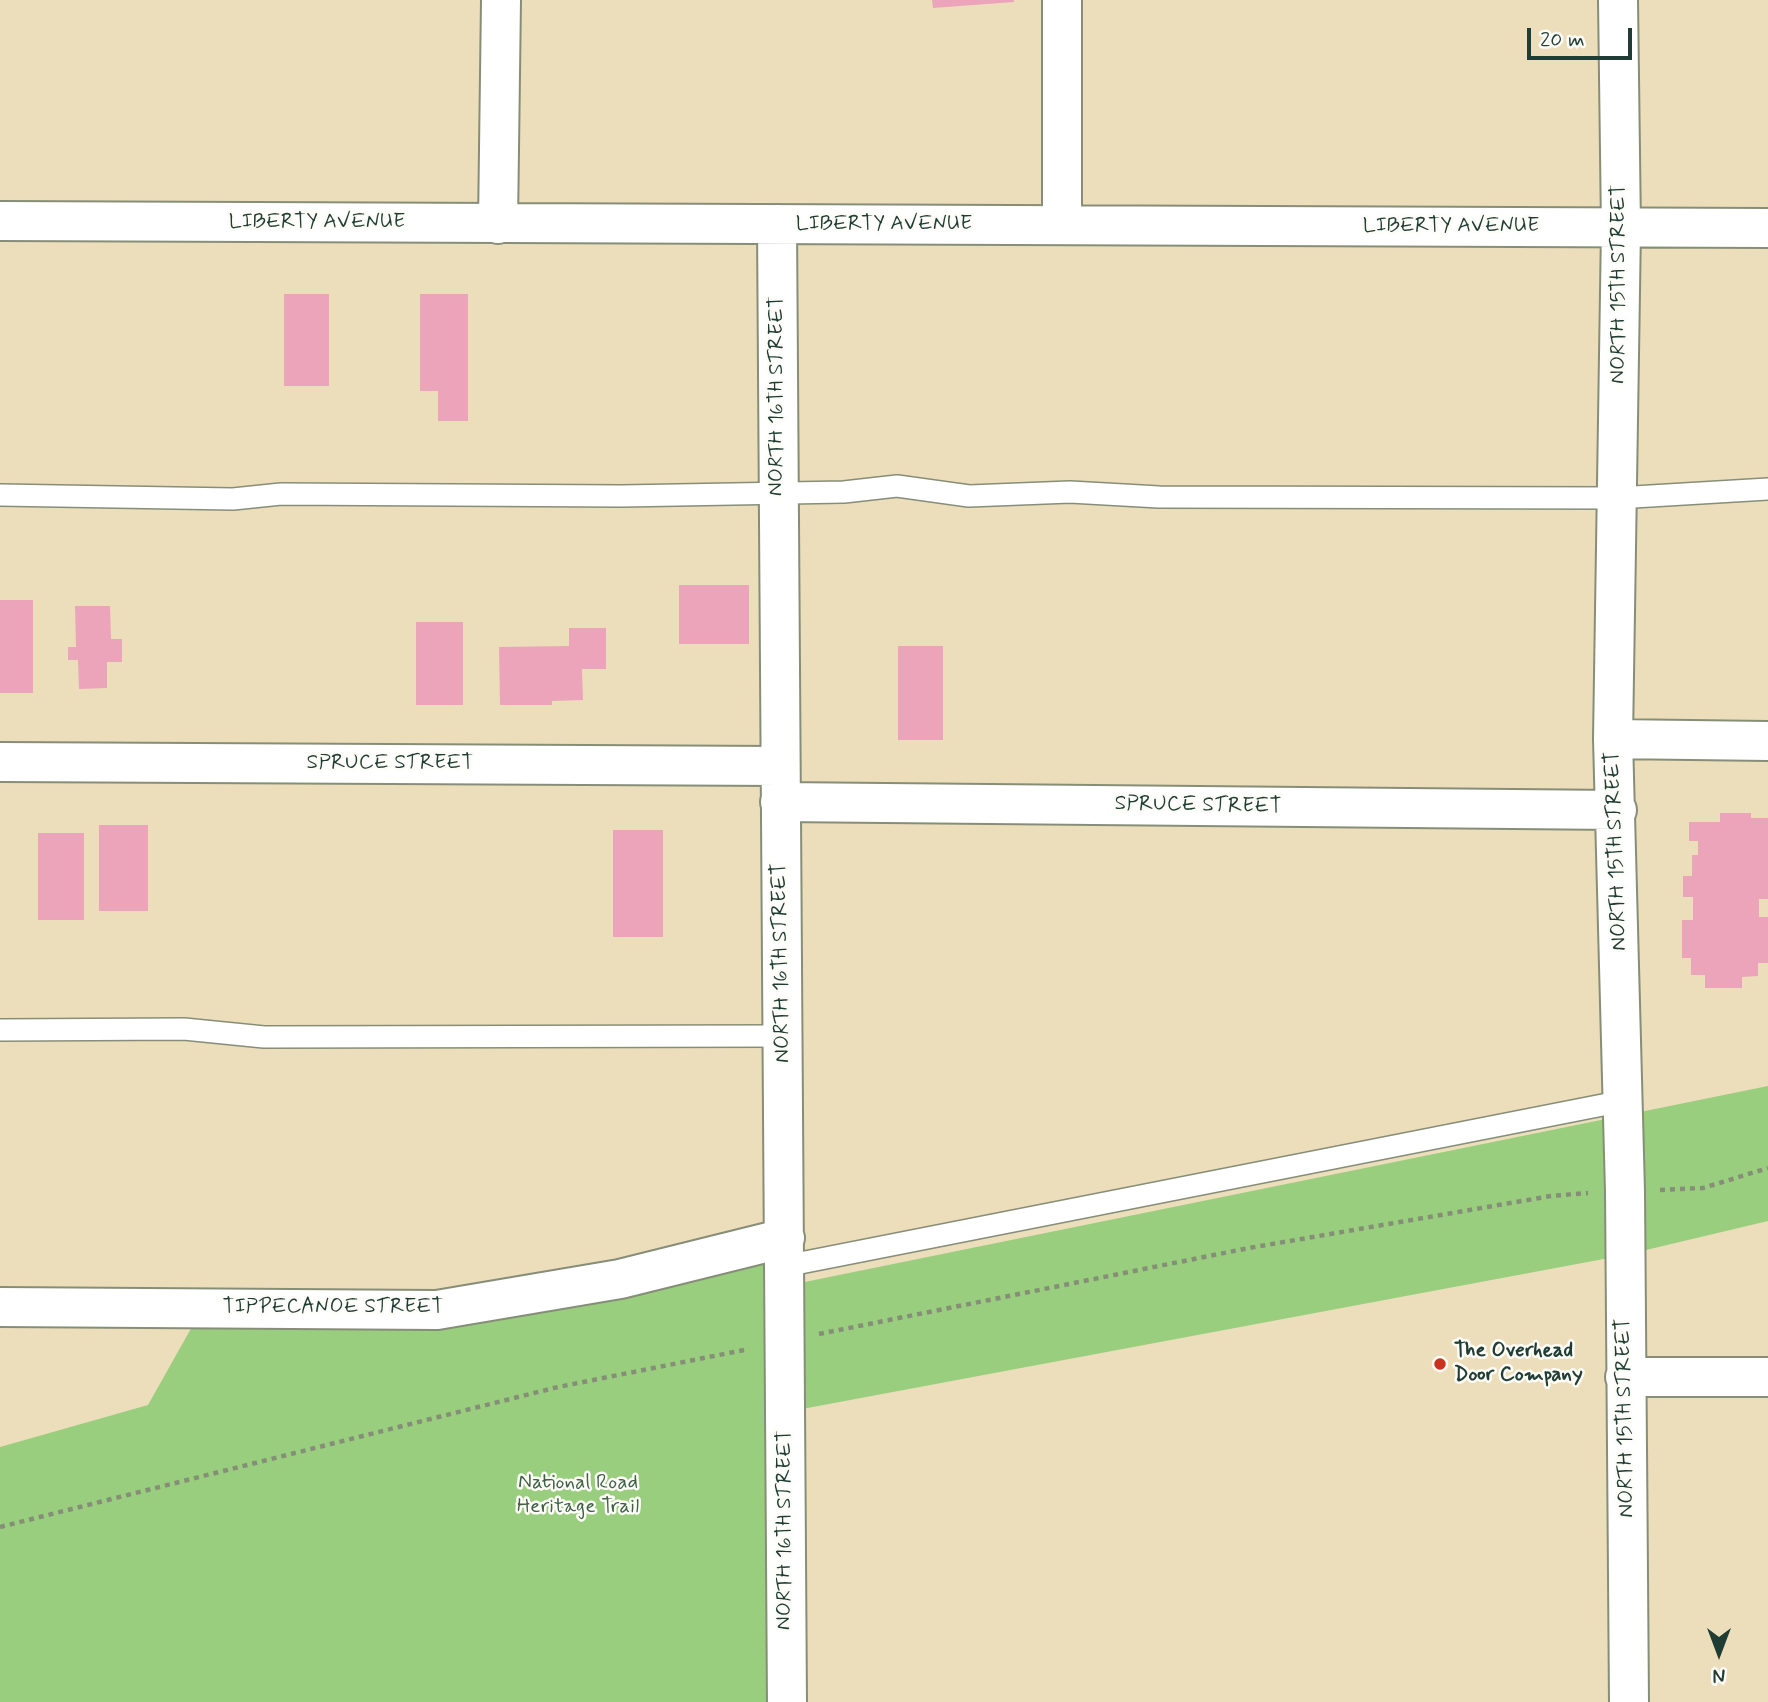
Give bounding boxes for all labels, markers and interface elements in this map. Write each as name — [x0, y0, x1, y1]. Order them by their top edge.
scale bar — [1530, 14, 1635, 58]
text: 20 m — [1540, 26, 1585, 54]
street label: NORTH 15TH STREET — [1607, 184, 1633, 384]
street label: LIBERTY AVENUE — [229, 210, 405, 236]
street label: LIBERTY AVENUE — [796, 212, 972, 238]
street label: LIBERTY AVENUE — [1363, 214, 1539, 240]
street label: NORTH 16TH STREET — [765, 296, 791, 496]
street label: SPRUCE STREET — [307, 751, 473, 777]
street label: NORTH 15TH STREET — [1601, 751, 1633, 951]
street label: SPRUCE STREET — [1114, 792, 1282, 820]
street label: NORTH 16TH STREET — [768, 863, 796, 1063]
street label: TIPPECANOE STREET — [223, 1295, 443, 1321]
street label: NORTH 15TH STREET — [1612, 1318, 1640, 1518]
place label: The Overhead Door Company — [1454, 1339, 1583, 1389]
marker: The Overhead Door Company — [1432, 1356, 1448, 1372]
street label: NORTH 16TH STREET — [773, 1430, 799, 1630]
park label: National Road Heritage Trail — [517, 1471, 639, 1521]
north arrow — [1684, 1618, 1754, 1688]
text: N — [1713, 1662, 1725, 1687]

